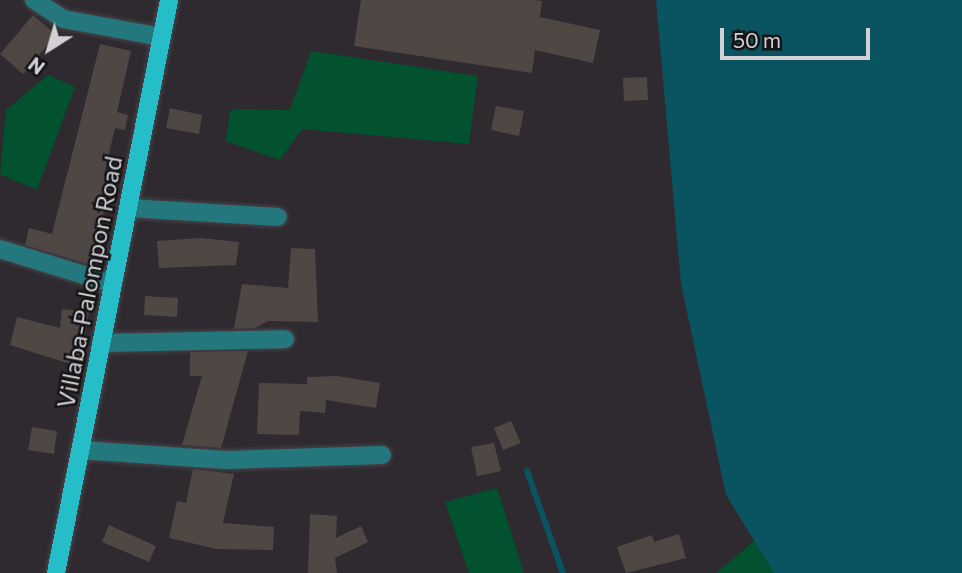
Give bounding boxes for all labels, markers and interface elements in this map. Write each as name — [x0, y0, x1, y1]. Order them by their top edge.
north arrow — [14, 14, 84, 84]
scale bar — [724, 14, 874, 58]
text: 50 m — [733, 27, 781, 52]
text: N — [23, 53, 49, 80]
street label: Villaba-Palompon Road — [50, 154, 128, 410]

